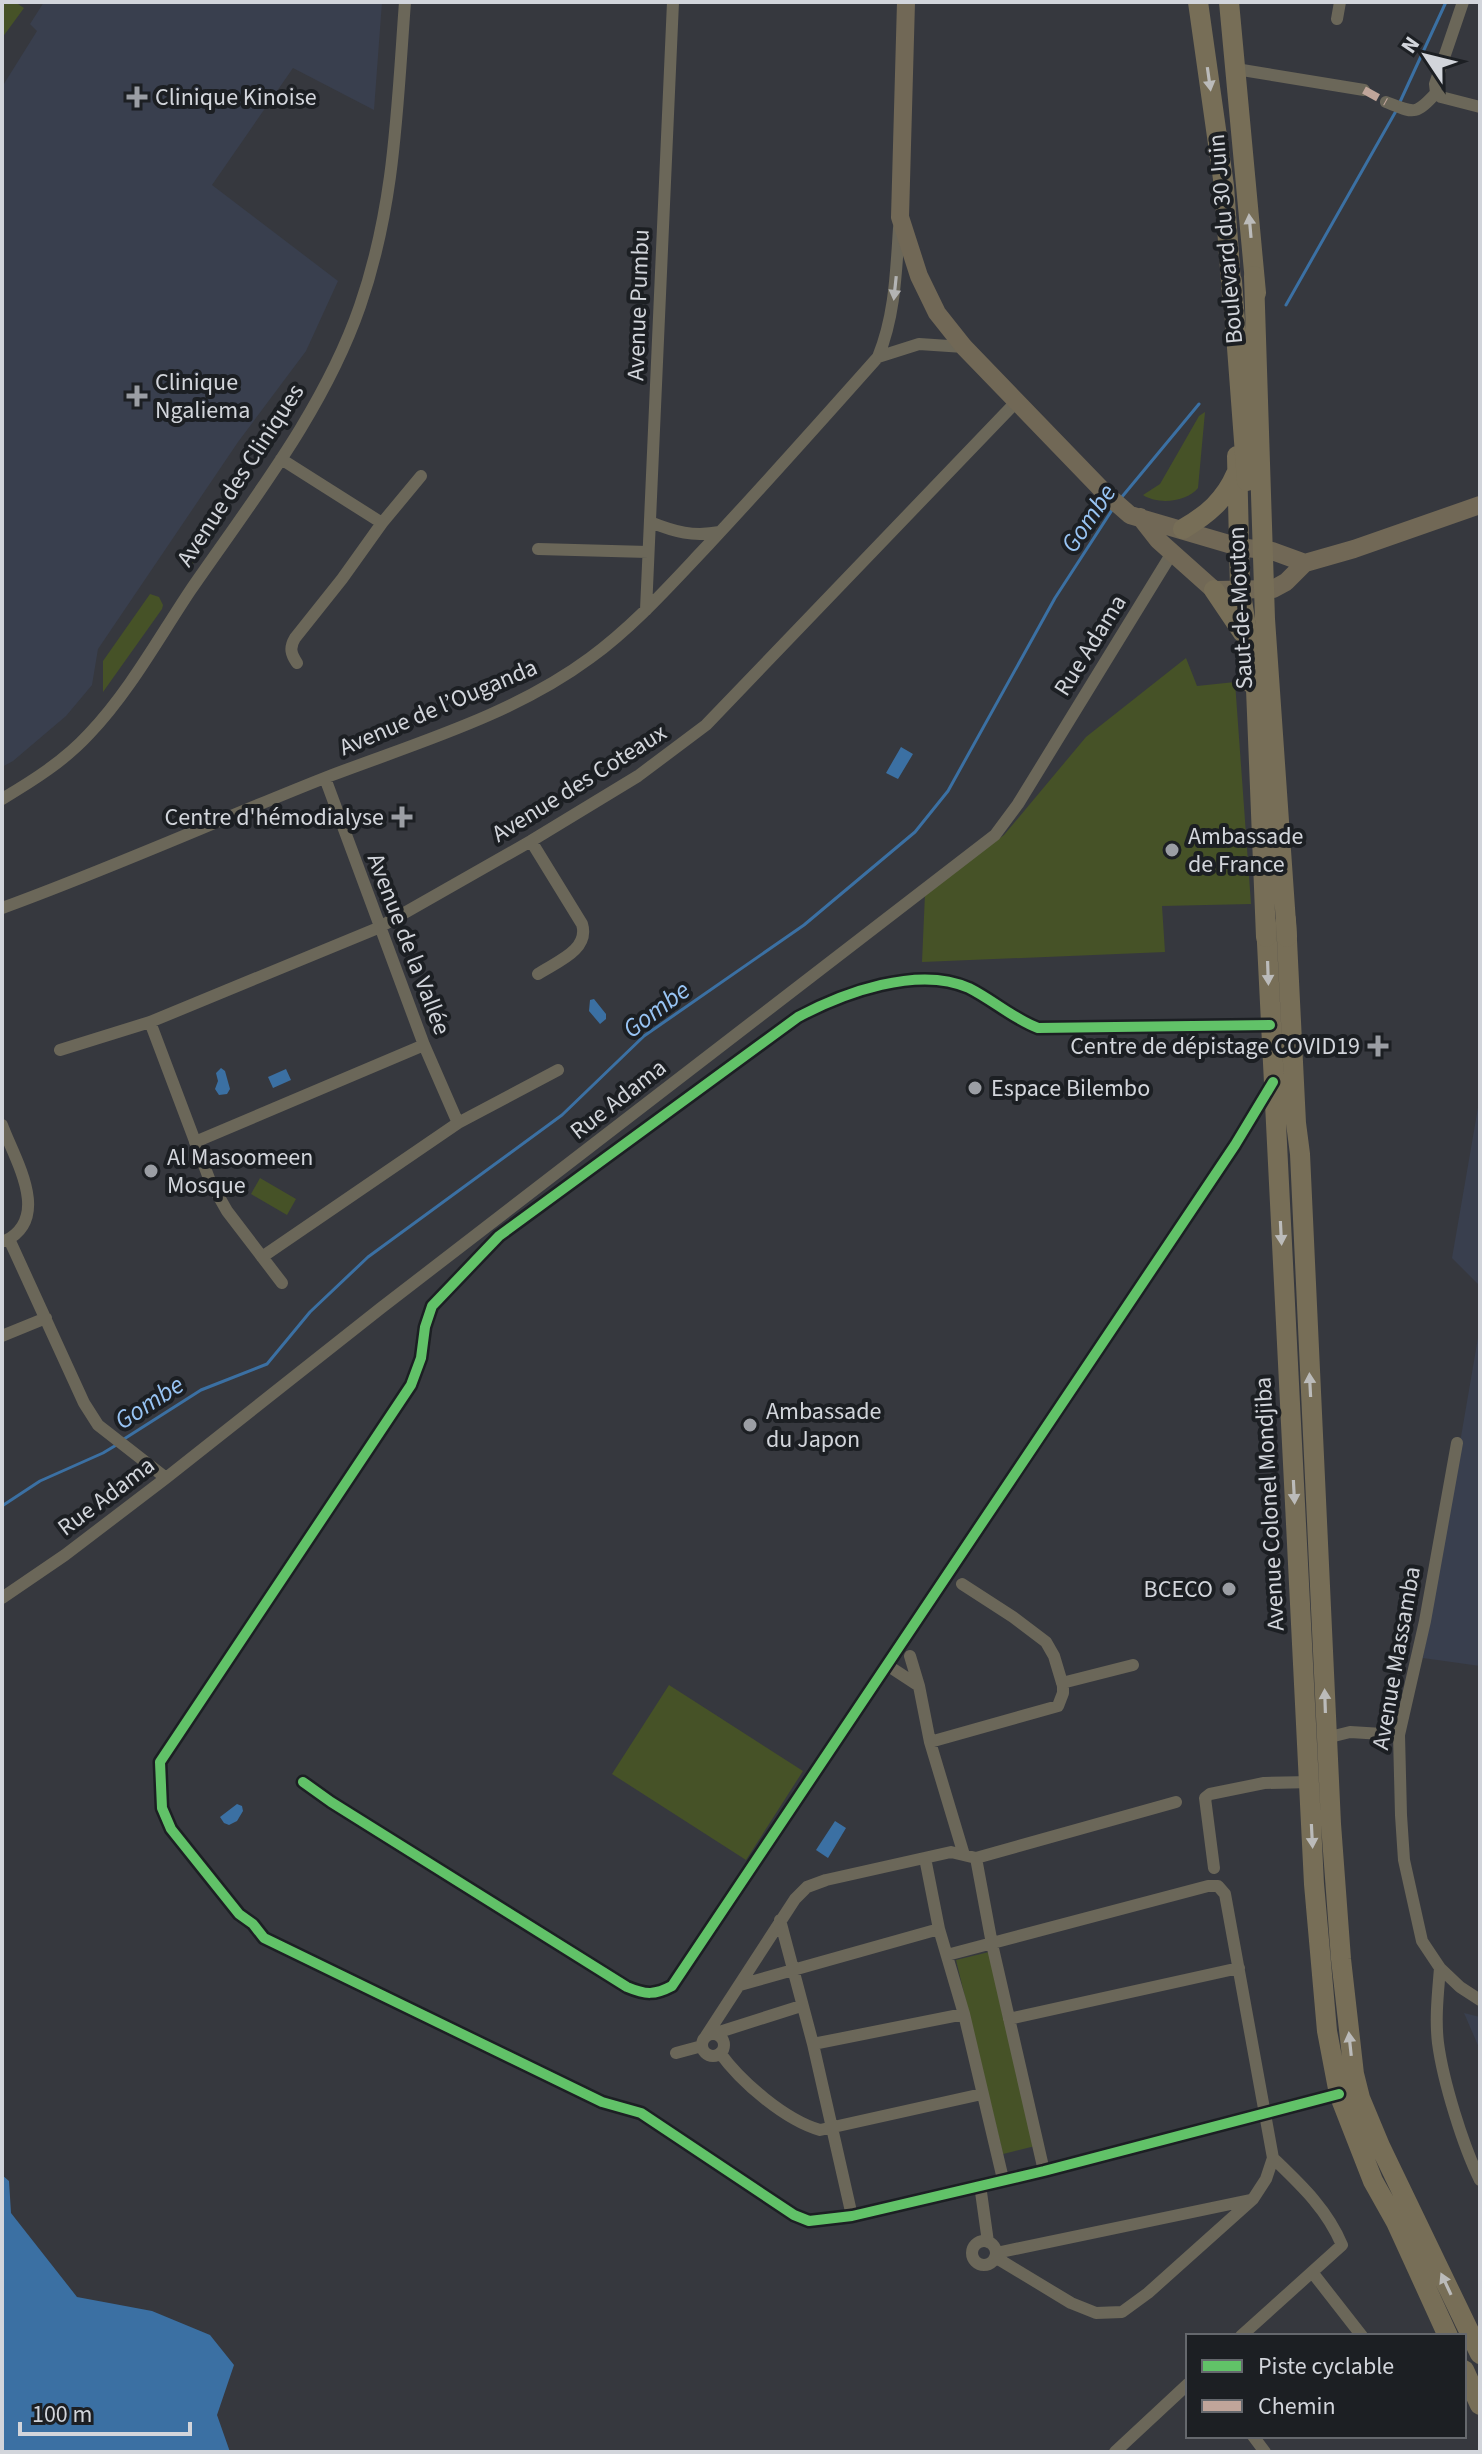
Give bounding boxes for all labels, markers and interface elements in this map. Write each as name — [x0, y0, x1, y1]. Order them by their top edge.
north arrow — [1386, 16, 1466, 96]
text: N — [1393, 30, 1428, 60]
one-way arrow — [1203, 67, 1216, 92]
place label: Clinique Kinoise — [155, 80, 317, 115]
marker: Clinique Kinoise — [126, 86, 148, 108]
street label: Boulevard du 30 Juin — [1199, 132, 1252, 345]
one-way arrow — [1243, 213, 1256, 238]
street label: Avenue Pumbu — [618, 229, 659, 381]
one-way arrow — [888, 276, 901, 301]
place label: Clinique Ngaliema — [155, 365, 250, 428]
street label: Avenue des Cliniques — [168, 377, 313, 574]
marker: Clinique Ngaliema — [126, 385, 148, 407]
water label: Gombe — [1052, 476, 1125, 560]
street label: Saut-de-Mouton — [1219, 526, 1262, 690]
street label: Rue Adama — [1045, 588, 1135, 703]
street label: Avenue de l’Ouganda — [334, 650, 543, 765]
street label: Avenue des Coteaux — [485, 715, 674, 851]
place label: Centre d'hémodialyse — [165, 800, 384, 835]
marker: Centre d'hémodialyse — [391, 806, 413, 828]
place label: Ambassade de France — [1188, 819, 1303, 882]
marker: Ambassade de France — [1163, 841, 1181, 859]
street label: Avenue de la Vallée — [358, 848, 459, 1040]
one-way arrow — [1262, 961, 1275, 986]
water label: Gombe — [615, 972, 698, 1047]
place label: Centre de dépistage COVID19 — [1070, 1029, 1360, 1064]
marker: Centre de dépistage COVID19 — [1367, 1035, 1389, 1057]
street label: Rue Adama — [563, 1051, 674, 1148]
place label: Espace Bilembo — [991, 1071, 1150, 1106]
marker: Espace Bilembo — [966, 1079, 984, 1097]
place label: Al Masoomeen Mosque — [167, 1140, 313, 1203]
marker: Al Masoomeen Mosque — [142, 1162, 160, 1180]
one-way arrow — [1275, 1221, 1288, 1246]
water label: Gombe — [107, 1366, 191, 1439]
one-way arrow — [1304, 1372, 1317, 1397]
street label: Avenue Colonel Mondjiba — [1245, 1376, 1294, 1632]
place label: Ambassade du Japon — [766, 1394, 881, 1457]
marker: Ambassade du Japon — [741, 1416, 759, 1434]
street label: Rue Adama — [50, 1448, 162, 1545]
one-way arrow — [1288, 1480, 1301, 1505]
street label: Avenue Massamba — [1363, 1564, 1430, 1752]
place label: BCECO — [1144, 1572, 1213, 1607]
marker: BCECO — [1220, 1580, 1238, 1598]
one-way arrow — [1318, 1688, 1331, 1713]
one-way arrow — [1305, 1824, 1318, 1849]
one-way arrow — [1343, 2031, 1356, 2056]
one-way arrow — [1439, 2272, 1453, 2296]
legend — [1186, 2334, 1466, 2438]
text: Piste cyclable — [1258, 2349, 1394, 2384]
scale bar — [20, 2386, 190, 2436]
text: Chemin — [1258, 2389, 1336, 2424]
text: 100 m — [32, 2397, 92, 2432]

